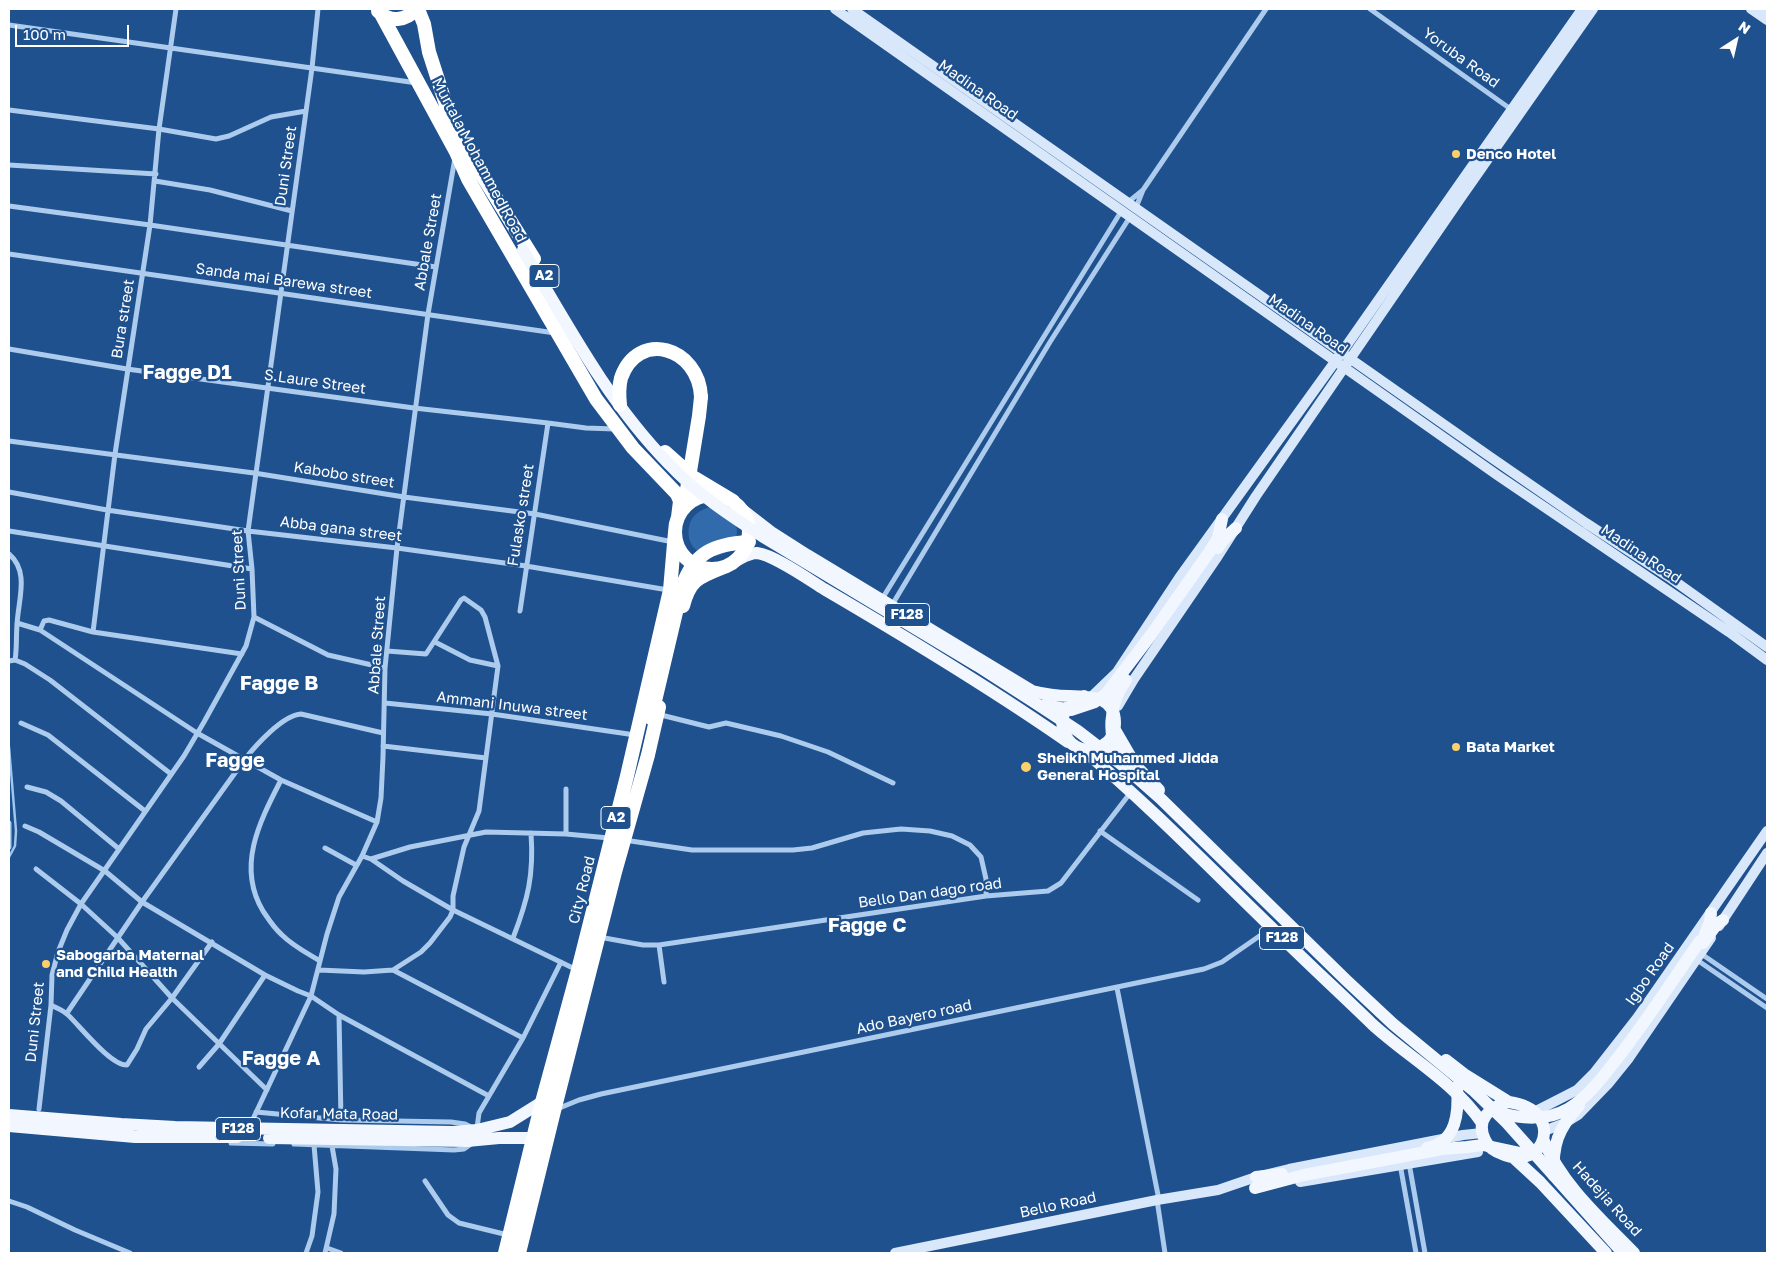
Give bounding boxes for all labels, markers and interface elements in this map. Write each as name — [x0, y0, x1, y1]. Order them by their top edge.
scale bar — [18, 15, 131, 47]
north arrow — [1711, 15, 1761, 65]
text: N — [1736, 17, 1754, 37]
street label: Yoruba Road — [1419, 24, 1503, 92]
text: 100 m — [23, 25, 66, 43]
street label: Madina Road — [935, 56, 1021, 124]
street label: Murtala Mohammed Road — [428, 74, 530, 246]
street label: Duni Street — [271, 125, 301, 207]
place label: Denco Hotel — [1466, 145, 1556, 163]
marker: Denco Hotel — [1450, 148, 1462, 160]
street label: Abbale Street — [411, 192, 445, 292]
street label: Sanda mai Barewa street — [195, 260, 373, 302]
road number: A2 — [529, 264, 559, 288]
street label: Bura street — [108, 278, 138, 360]
street label: Madina Road — [1265, 290, 1351, 358]
district label: Fagge D1 — [142, 361, 232, 385]
street label: S.Laure Street — [263, 366, 367, 398]
street label: Kabobo street — [292, 458, 396, 492]
street label: Fulasko street — [504, 463, 538, 567]
street label: Abba gana street — [279, 513, 403, 545]
street label: Madina Road — [1597, 521, 1685, 587]
street label: Duni Street — [228, 529, 250, 611]
street label: Abbale Street — [365, 595, 389, 695]
road number: F128 — [884, 604, 930, 626]
district label: Fagge B — [240, 672, 318, 696]
street label: Ammani Inuwa street — [435, 688, 589, 724]
place label: Bata Market — [1466, 738, 1555, 756]
marker: Bata Market — [1450, 741, 1462, 753]
district label: Fagge — [205, 749, 265, 773]
place label: Sheikh Muhammed Jidda General Hospital — [1037, 749, 1219, 784]
marker: Sheikh Muhammed Jidda General Hospital — [1019, 760, 1033, 774]
road number: A2 — [601, 806, 631, 830]
street label: City Road — [565, 854, 599, 926]
street label: Bello Dan dago road — [857, 874, 1003, 912]
district label: Fagge C — [828, 914, 906, 938]
road number: F128 — [1260, 926, 1304, 950]
street label: Igbo Road — [1622, 939, 1678, 1009]
place label: Sabogarba Maternal and Child Health — [56, 946, 204, 981]
marker: Sabogarba Maternal and Child Health — [40, 958, 52, 970]
street label: Duni Street — [22, 981, 48, 1063]
street label: Ado Bayero road — [855, 996, 973, 1038]
district label: Fagge A — [242, 1047, 320, 1071]
street label: Kofar Mata Road — [280, 1104, 398, 1124]
road number: F128 — [216, 1118, 260, 1140]
street label: Hadejia Road — [1569, 1158, 1645, 1240]
street label: Bello Road — [1018, 1188, 1098, 1222]

